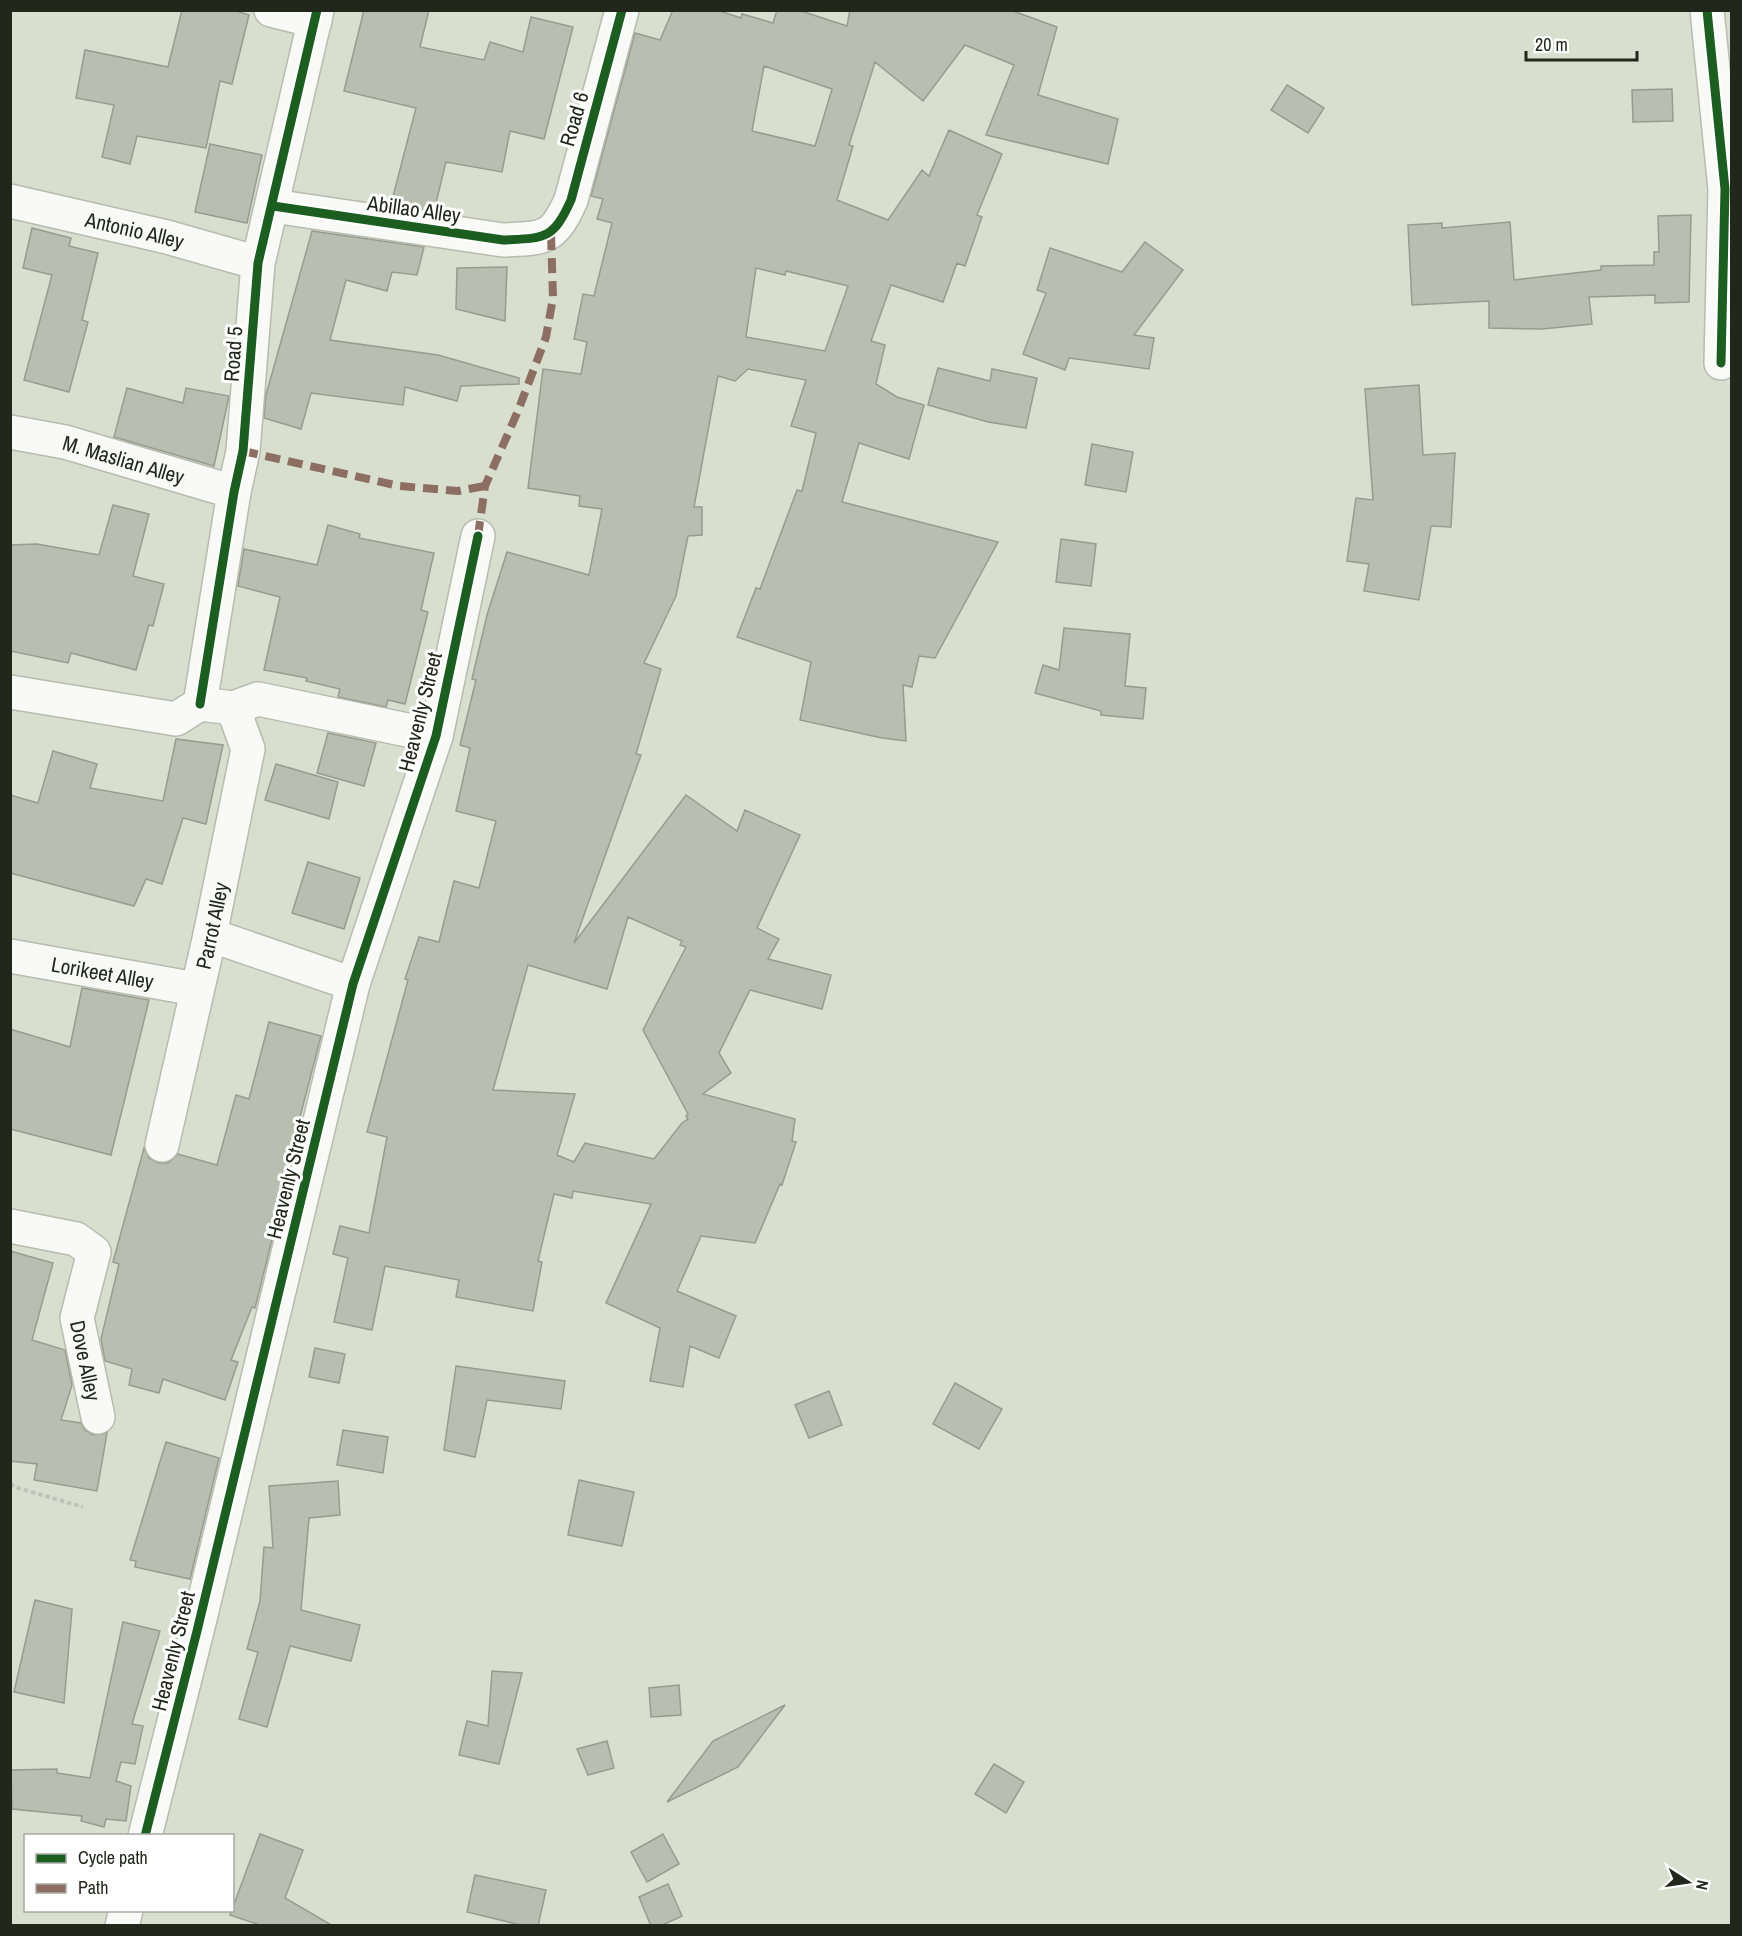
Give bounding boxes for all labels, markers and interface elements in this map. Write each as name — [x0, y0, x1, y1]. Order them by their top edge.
scale bar — [1526, 24, 1637, 62]
text: 20 m — [1535, 32, 1568, 57]
street label: Road 6 — [552, 88, 596, 150]
street label: Abillao Alley — [365, 188, 463, 230]
street label: Antonio Alley — [82, 204, 188, 256]
street label: Road 5 — [217, 325, 249, 383]
street label: M. Maslian Alley — [59, 428, 188, 491]
street label: Heavenly Street — [391, 649, 449, 775]
street label: Parrot Alley — [188, 879, 235, 972]
street label: Lorikeet Alley — [49, 949, 156, 996]
street label: Heavenly Street — [259, 1116, 317, 1242]
street label: Dove Alley — [63, 1318, 109, 1404]
street label: Heavenly Street — [144, 1588, 202, 1714]
legend — [24, 1834, 234, 1912]
text: Cycle path — [78, 1845, 148, 1870]
north arrow — [1658, 1852, 1718, 1912]
text: Path — [78, 1875, 108, 1900]
text: N — [1691, 1878, 1714, 1892]

